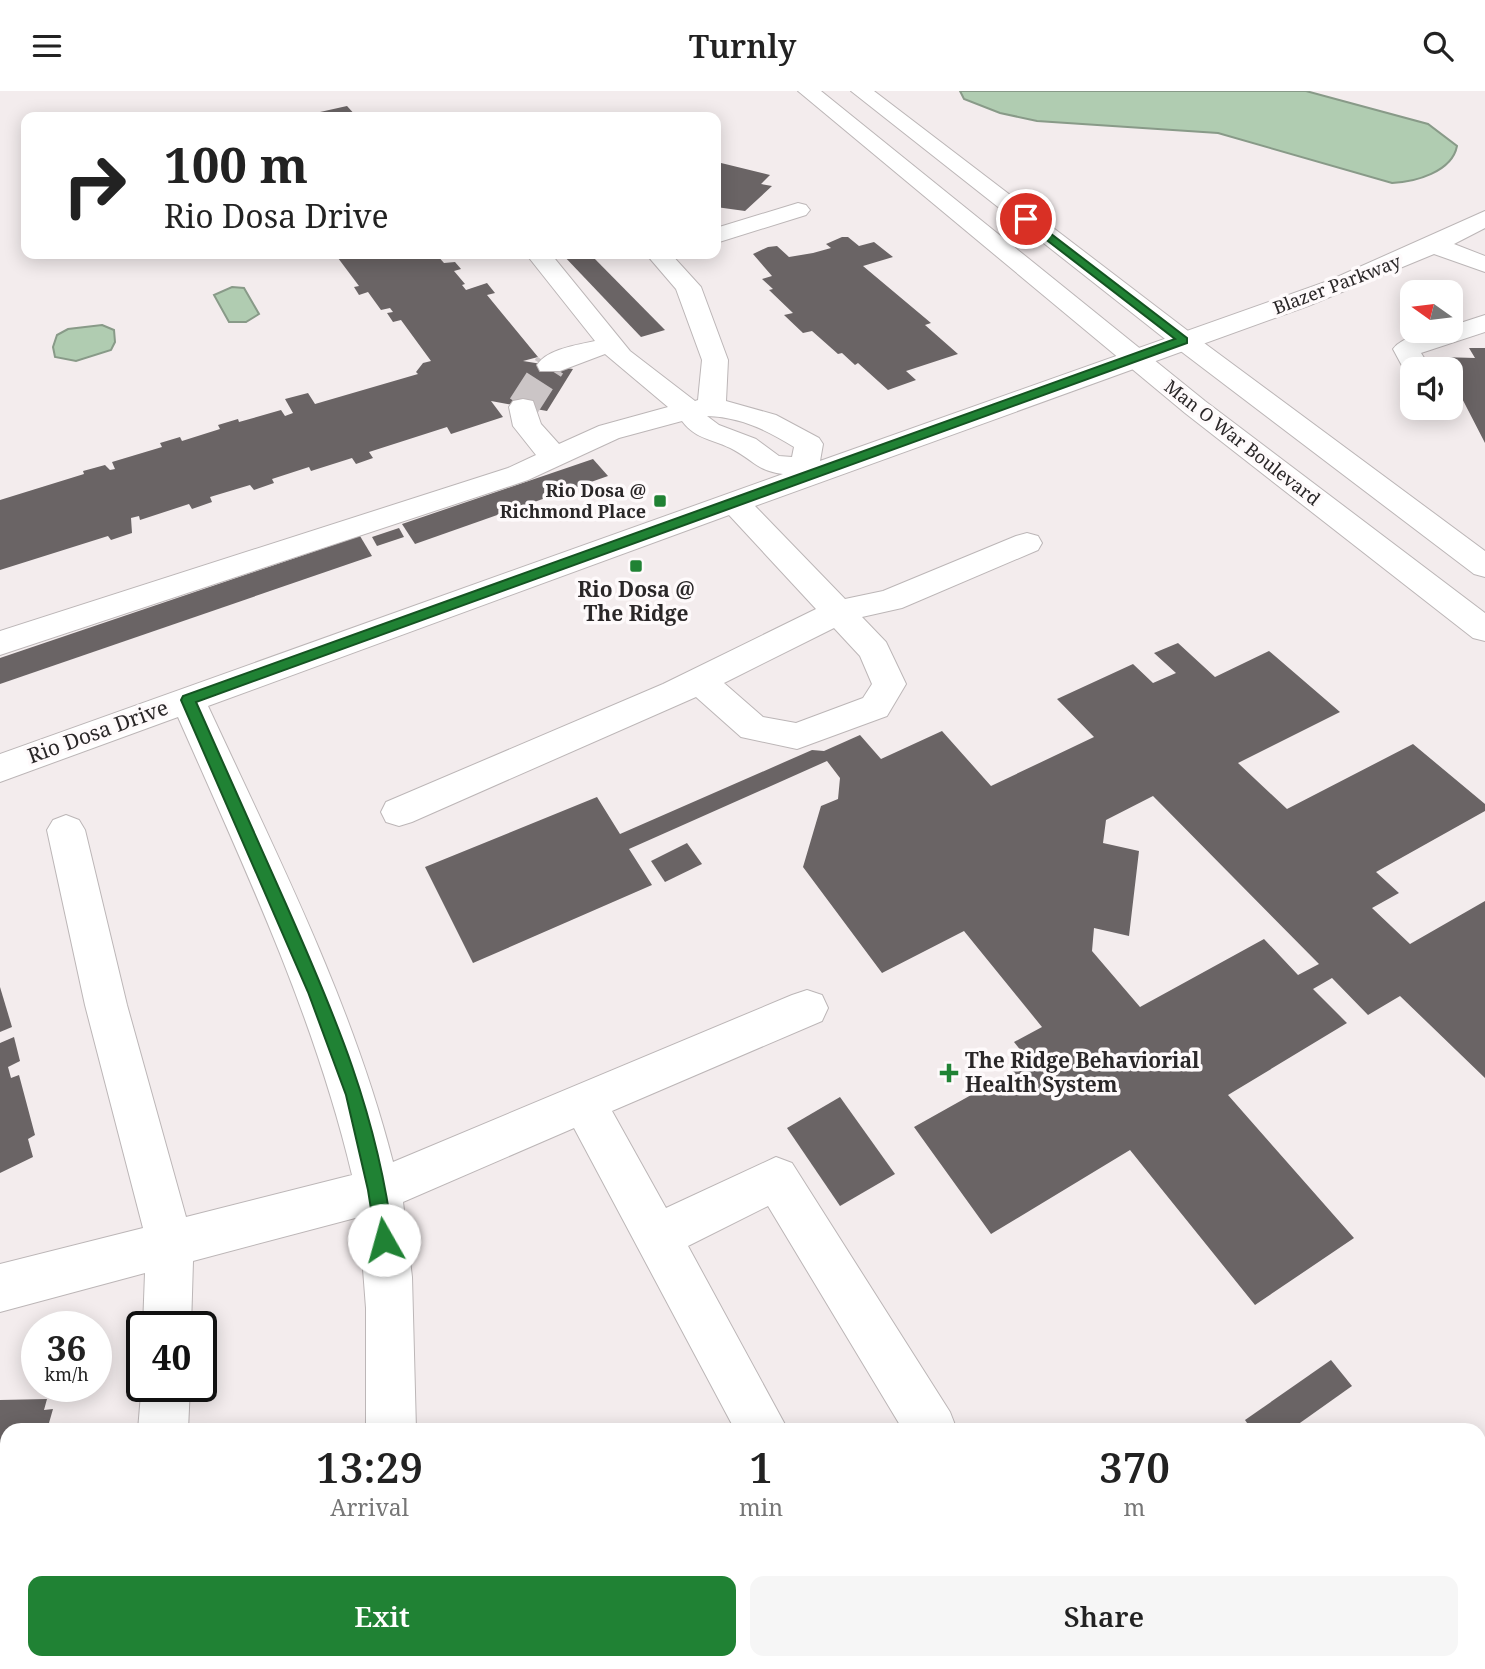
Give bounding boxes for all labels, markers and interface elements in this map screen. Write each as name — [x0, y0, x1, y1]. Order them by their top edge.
text: Turnly — [689, 24, 796, 67]
icon: menu — [28, 27, 66, 65]
icon: search — [1419, 27, 1457, 65]
text: 100 m — [164, 131, 308, 197]
icon: right — [49, 140, 140, 231]
pin — [996, 189, 1056, 249]
text: Rio Dosa Drive — [164, 194, 389, 237]
icon: arrive — [1007, 200, 1045, 238]
street label: Blazer Parkway — [1269, 248, 1405, 319]
north arrow — [1400, 280, 1463, 343]
map controls — [1400, 280, 1463, 420]
button: sound — [1400, 357, 1463, 420]
street label: Man O War Boulevard — [1160, 374, 1325, 510]
place label: Rio Dosa @ Richmond Place — [500, 478, 646, 523]
marker: Rio Dosa @ Richmond Place — [652, 493, 668, 509]
marker: Rio Dosa @ The Ridge — [628, 558, 644, 574]
place label: Rio Dosa @ The Ridge — [577, 575, 695, 627]
street label: Rio Dosa Drive — [24, 693, 172, 769]
place label: The Ridge Behaviorial Health System — [965, 1046, 1200, 1098]
marker: The Ridge Behaviorial Health System — [939, 1063, 959, 1083]
position arrow — [347, 1203, 421, 1277]
speed limit sign: 40 — [126, 1311, 217, 1402]
text: 36 — [47, 1324, 86, 1371]
text: km/h — [44, 1362, 89, 1386]
text: 13:29 — [316, 1438, 423, 1495]
text: 1 — [749, 1438, 773, 1495]
text: 370 — [1099, 1438, 1170, 1495]
text: Arrival — [330, 1491, 409, 1523]
text: min — [739, 1491, 783, 1523]
text: m — [1124, 1491, 1145, 1523]
button: Exit — [28, 1576, 736, 1656]
button: Share — [750, 1576, 1458, 1656]

